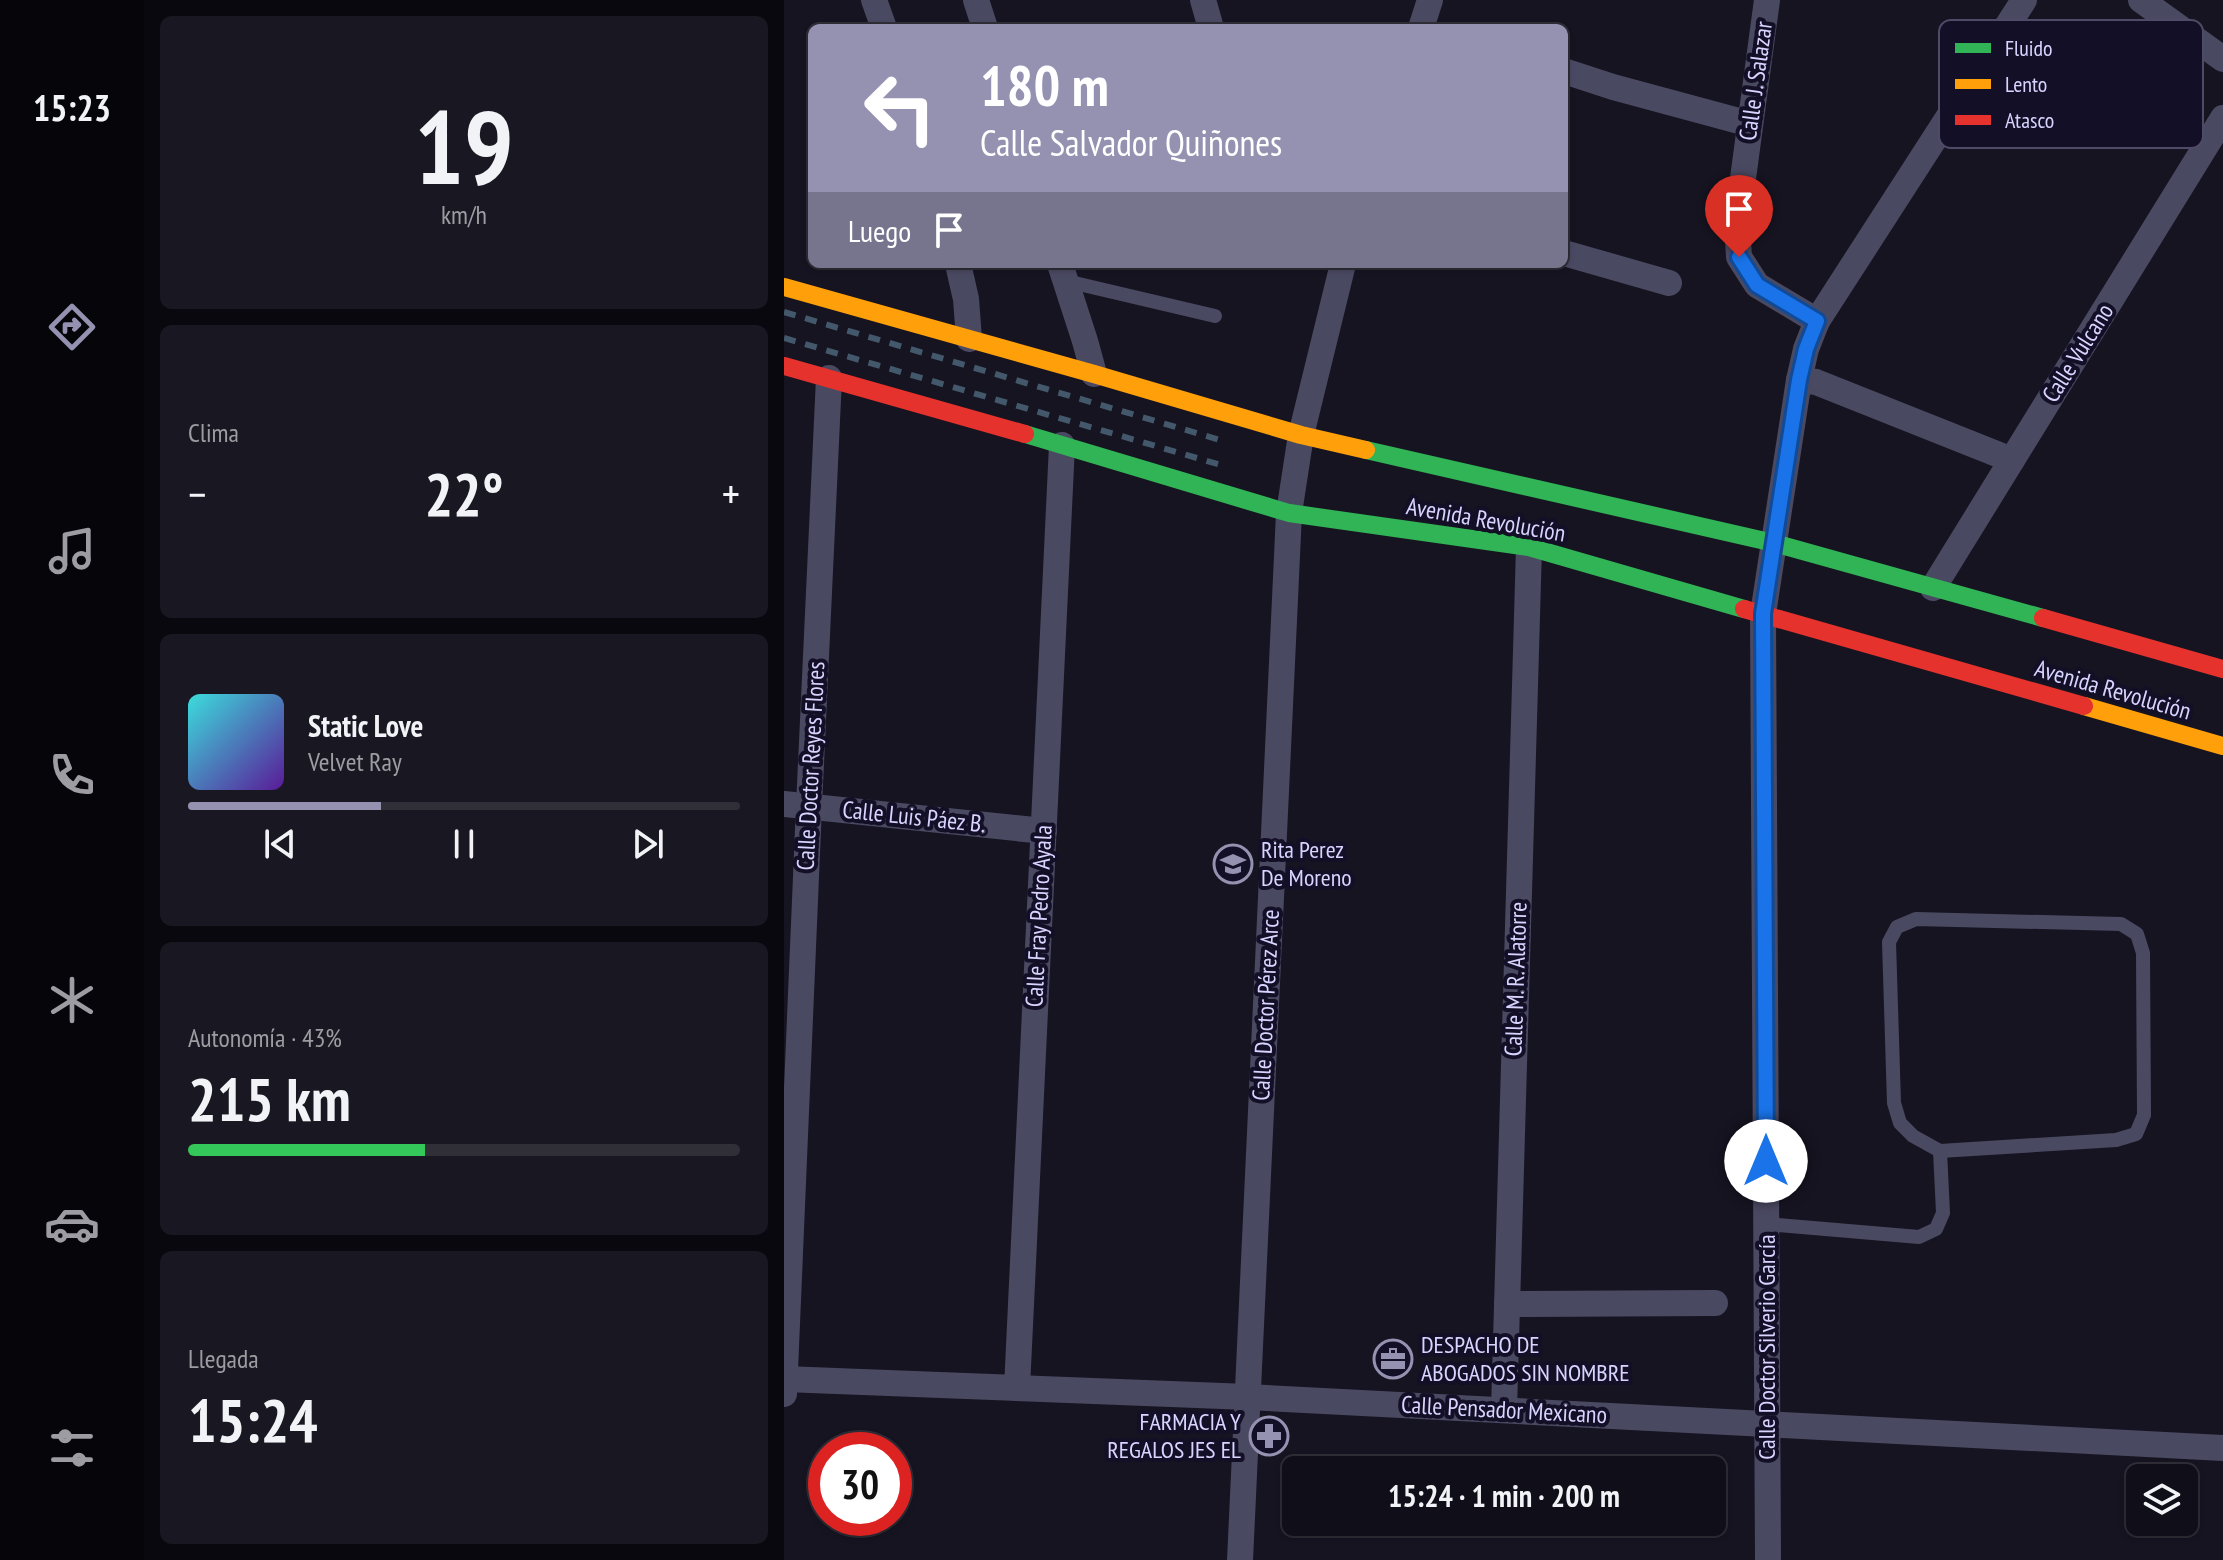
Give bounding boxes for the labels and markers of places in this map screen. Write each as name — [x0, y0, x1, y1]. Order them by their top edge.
pin — [1705, 175, 1773, 257]
place label: Rita Perez De Moreno — [1261, 834, 1352, 893]
school or university icon: Rita Perez De Moreno — [1212, 843, 1254, 885]
place label: DESPACHO DE ABOGADOS SIN NOMBRE — [1421, 1329, 1630, 1388]
office icon: DESPACHO DE ABOGADOS SIN NOMBRE — [1372, 1338, 1414, 1380]
place label: FARMACIA Y REGALOS JES EL — [1107, 1406, 1241, 1465]
pharmacy icon: FARMACIA Y REGALOS JES EL — [1248, 1415, 1290, 1457]

